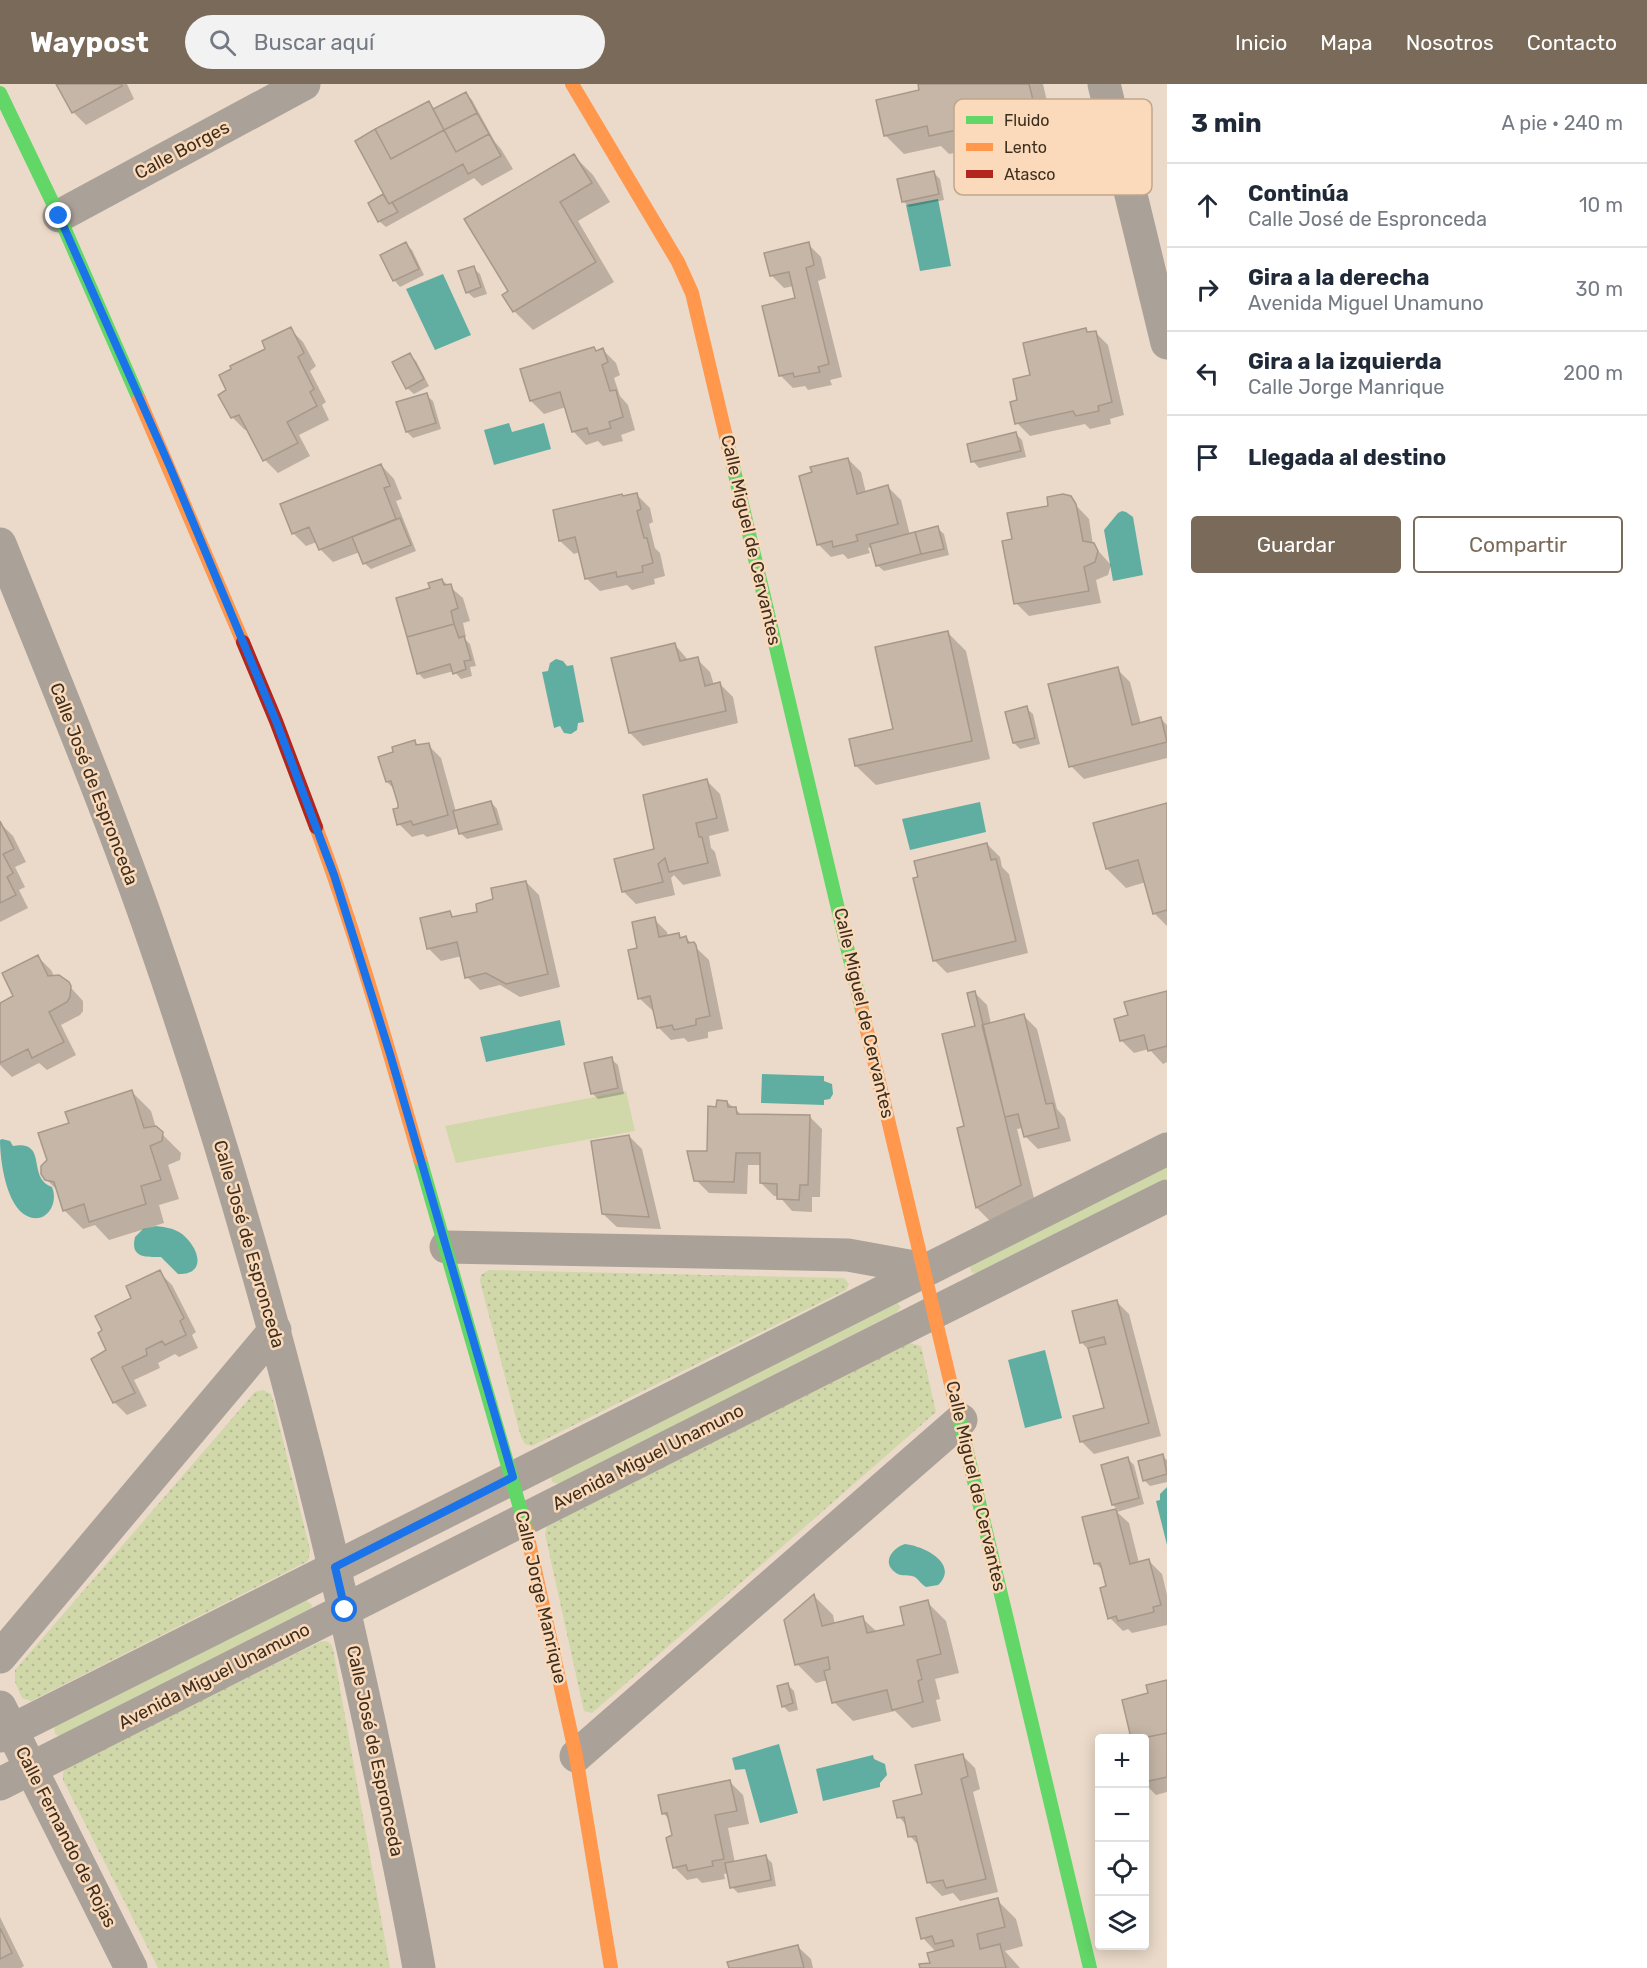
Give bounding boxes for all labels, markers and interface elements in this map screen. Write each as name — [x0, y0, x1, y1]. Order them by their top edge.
search box — [185, 15, 605, 69]
text: Waypost — [30, 26, 149, 59]
icon: search — [206, 26, 239, 59]
text: Buscar aquí — [254, 29, 374, 56]
text: Inicio — [1235, 30, 1287, 55]
text: Mapa — [1320, 30, 1373, 55]
text: Nosotros — [1406, 30, 1494, 55]
text: Contacto — [1527, 30, 1617, 55]
legend — [954, 99, 1152, 195]
text: 3 min — [1191, 108, 1262, 139]
text: Fluido — [1004, 111, 1049, 130]
text: A pie · 240 m — [1502, 111, 1623, 135]
street label: Calle Borges — [131, 116, 233, 184]
text: Lento — [1004, 138, 1047, 157]
text: Atasco — [1004, 165, 1056, 184]
text: Continúa — [1248, 180, 1349, 207]
icon: ahead — [1191, 189, 1224, 222]
text: 10 m — [1579, 193, 1623, 217]
route end — [45, 202, 71, 228]
text: Calle José de Espronceda — [1248, 207, 1487, 231]
text: Gira a la derecha — [1248, 264, 1429, 291]
icon: right — [1191, 273, 1224, 306]
text: 30 m — [1576, 277, 1623, 301]
text: Avenida Miguel Unamuno — [1248, 291, 1484, 315]
text: Gira a la izquierda — [1248, 348, 1442, 375]
icon: left — [1191, 357, 1224, 390]
text: 200 m — [1563, 361, 1623, 385]
text: Calle Jorge Manrique — [1248, 375, 1444, 399]
street label: Calle Miguel de Cervantes — [716, 433, 786, 647]
icon: arrive — [1191, 441, 1224, 474]
text: Llegada al destino — [1248, 444, 1446, 471]
button: Guardar — [1191, 516, 1401, 573]
button: Compartir — [1413, 516, 1623, 573]
street label: Calle José de Espronceda — [45, 680, 143, 888]
street label: Calle Miguel de Cervantes — [829, 906, 899, 1120]
street label: Calle José de Espronceda — [209, 1138, 289, 1350]
street label: Calle Miguel de Cervantes — [941, 1379, 1011, 1593]
street label: Avenida Miguel Unamuno — [548, 1399, 748, 1515]
street label: Calle Jorge Manrique — [510, 1508, 572, 1686]
route start — [331, 1596, 357, 1622]
street label: Avenida Miguel Unamuno — [114, 1618, 314, 1734]
street label: Calle José de Espronceda — [342, 1643, 408, 1859]
map controls — [1095, 1734, 1149, 1950]
button: + — [1095, 1734, 1149, 1788]
street label: Calle Fernando de Rojas — [11, 1743, 121, 1931]
button: − — [1095, 1788, 1149, 1842]
button: locate — [1095, 1842, 1149, 1896]
button: layers — [1095, 1896, 1149, 1950]

